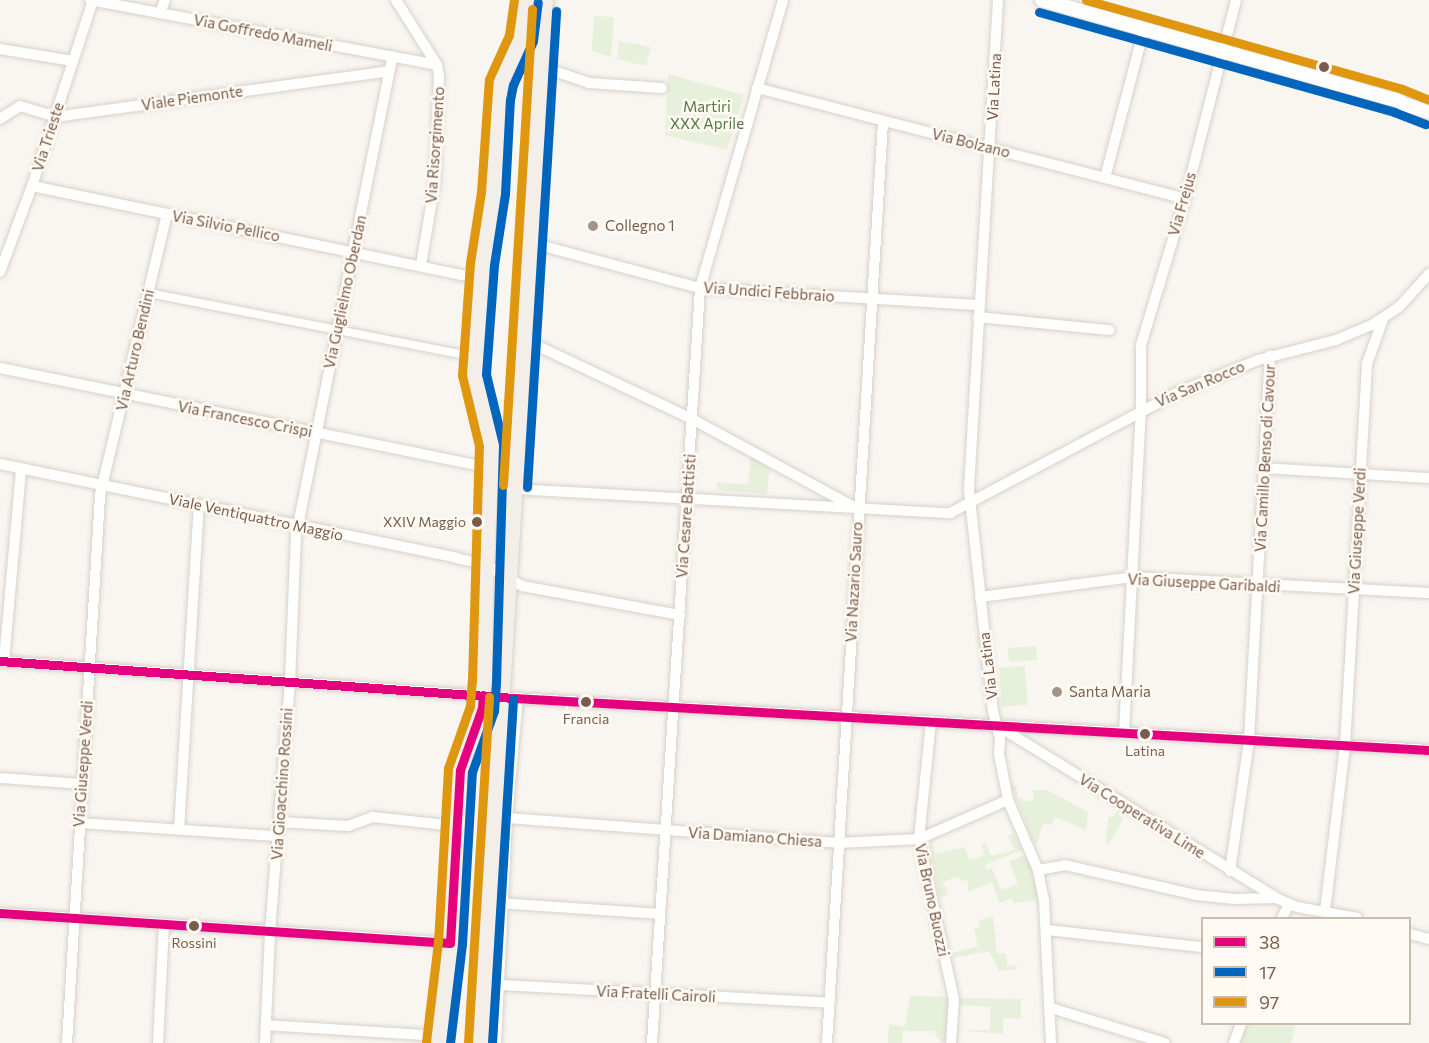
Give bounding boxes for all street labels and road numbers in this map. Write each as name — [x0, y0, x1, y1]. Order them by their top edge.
street label: Via Goffredo Mameli — [192, 11, 334, 55]
street label: Via Latina — [983, 53, 1005, 121]
street label: Viale Piemonte — [140, 82, 244, 114]
street label: Via Risorgimento — [422, 86, 448, 204]
street label: Via Trieste — [28, 100, 68, 174]
street label: Via Bolzano — [930, 125, 1012, 161]
street label: Via Frejus — [1164, 170, 1200, 238]
street label: Via Silvio Pellico — [170, 207, 282, 245]
street label: Via Guglielmo Oberdan — [320, 214, 370, 370]
street label: Via Undici Febbraio — [703, 278, 835, 306]
street label: Via Arturo Bendini — [112, 287, 158, 413]
street label: Via San Rocco — [1153, 357, 1247, 411]
street label: Via Camillo Benso di Cavour — [1251, 363, 1279, 553]
street label: Via Francesco Crispi — [176, 397, 314, 441]
street label: Via Cesare Battisti — [673, 453, 699, 579]
street label: Via Giuseppe Verdi — [1345, 467, 1369, 595]
street label: Viale Ventiquattro Maggio — [167, 490, 345, 544]
street label: Via Nazario Sauro — [842, 521, 866, 643]
street label: Via Giuseppe Garibaldi — [1127, 570, 1281, 596]
street label: Via Latina — [975, 631, 1001, 701]
street label: Via Giuseppe Verdi — [70, 700, 96, 828]
street label: Via Gioacchino Rossini — [268, 707, 296, 861]
street label: Via Cooperativa Lime — [1076, 770, 1208, 862]
street label: Via Damiano Chiesa — [687, 823, 823, 851]
street label: Via Bruno Buozzi — [911, 842, 953, 958]
street label: Via Fratelli Cairoli — [596, 982, 716, 1006]

